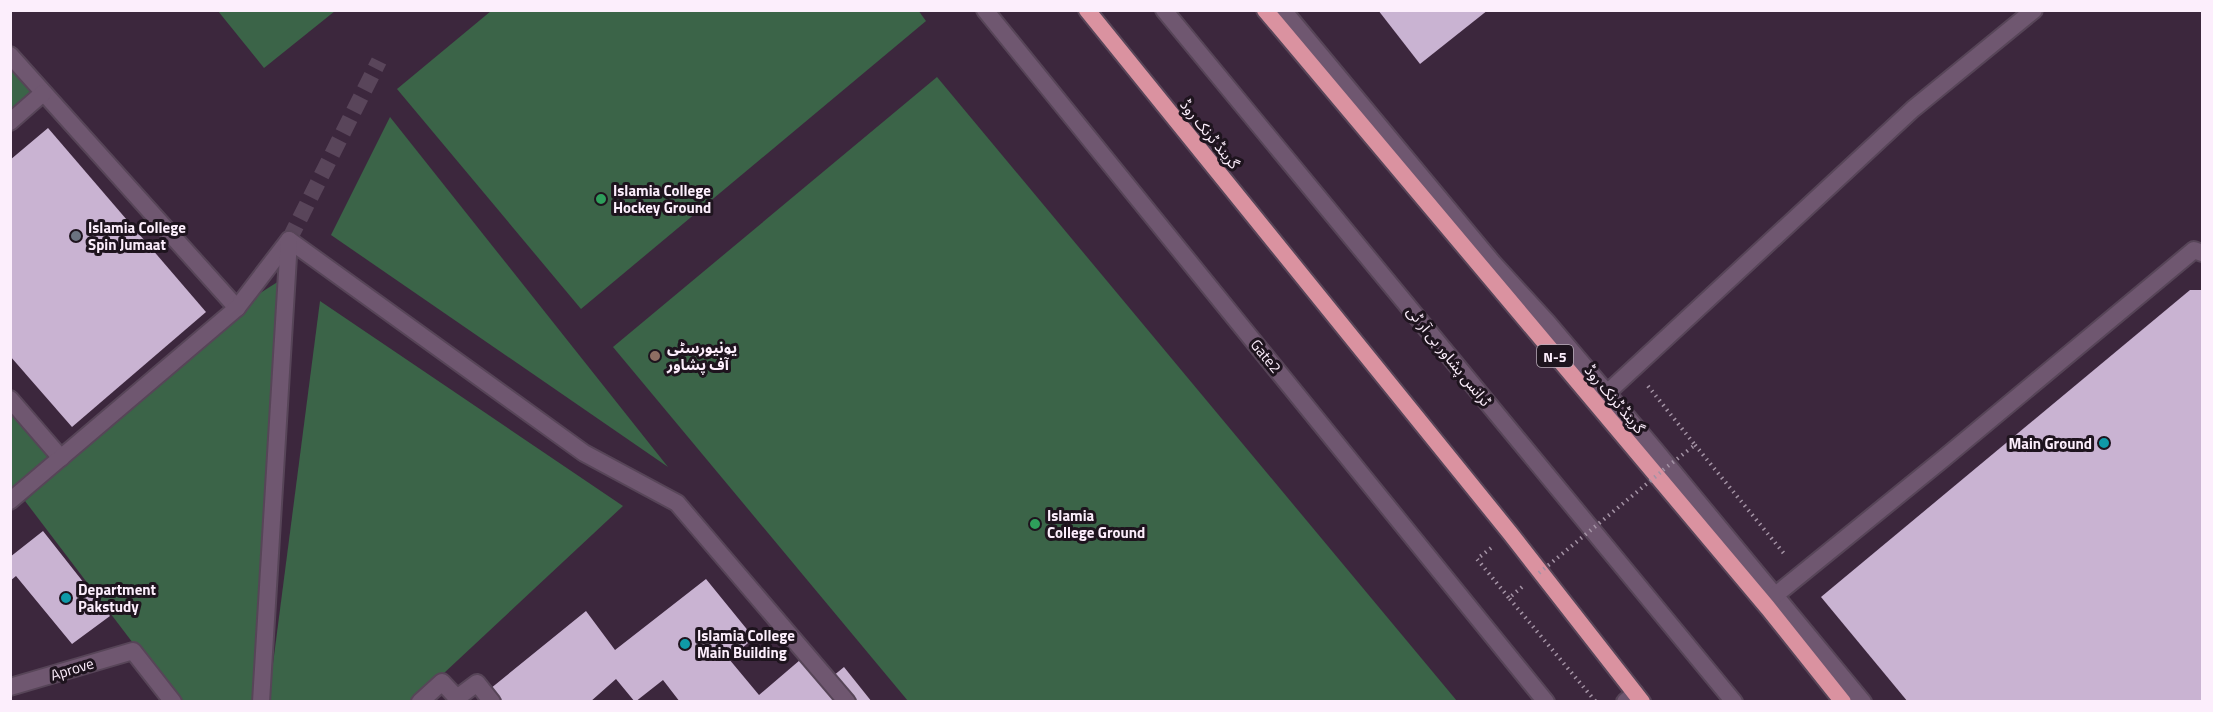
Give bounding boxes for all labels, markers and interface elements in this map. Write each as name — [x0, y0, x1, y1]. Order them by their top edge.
street label: گرینڈ ٹرنک روڈ — [1175, 94, 1246, 174]
place label: Islamia College Hockey Ground — [613, 179, 711, 219]
marker: Islamia College Hockey Ground — [594, 192, 608, 206]
place label: Islamia College Spin Jumaat — [88, 216, 186, 256]
marker: Islamia College Spin Jumaat — [69, 229, 83, 243]
street label: ٹرانس پشاور بی آر ٹی — [1401, 301, 1497, 412]
street label: Gate2 — [1245, 334, 1287, 378]
place label: یونیورسٹی آف پشاور — [666, 336, 737, 376]
road number: N-5 — [1537, 345, 1573, 367]
marker: یونیورسٹی آف پشاور — [648, 349, 662, 363]
street label: گرینڈ ٹرنک روڈ — [1579, 359, 1651, 439]
place label: Main Ground — [2008, 432, 2092, 455]
marker: Main Ground — [2097, 436, 2111, 450]
place label: Islamia College Ground — [1047, 504, 1145, 544]
marker: Islamia College Ground — [1028, 517, 1042, 531]
place label: Department Pakstudy — [78, 578, 157, 618]
marker: Department Pakstudy — [59, 591, 73, 605]
place label: Islamia College Main Building — [697, 624, 795, 664]
marker: Islamia College Main Building — [678, 637, 692, 651]
street label: Aprove — [47, 652, 97, 686]

